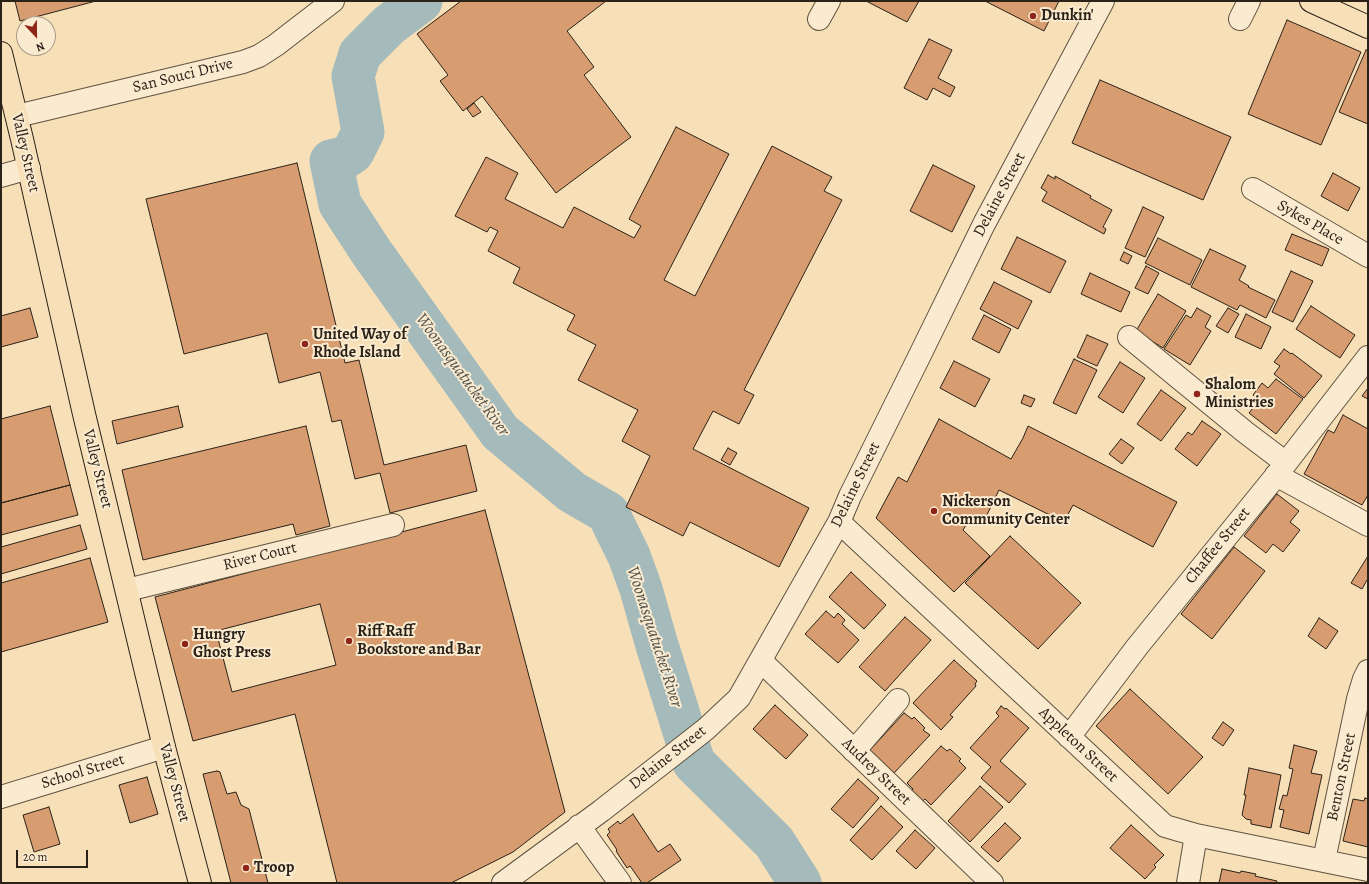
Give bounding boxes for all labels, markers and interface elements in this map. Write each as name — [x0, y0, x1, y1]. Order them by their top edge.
place label: Dunkin' — [1041, 6, 1094, 26]
marker: Dunkin' — [1028, 11, 1038, 21]
north arrow — [16, 16, 56, 56]
text: N — [34, 38, 47, 55]
street label: San Souci Drive — [131, 54, 235, 98]
street label: Valley Street — [7, 112, 43, 194]
street label: Delaine Street — [970, 150, 1030, 240]
street label: Sykes Place — [1273, 196, 1347, 250]
water label: Woonasquatucket River — [411, 310, 513, 440]
place label: United Way of Rhode Island — [313, 325, 407, 363]
marker: United Way of Rhode Island — [300, 339, 310, 349]
place label: Shalom Ministries — [1205, 375, 1274, 413]
marker: Shalom Ministries — [1192, 389, 1202, 399]
street label: Valley Street — [78, 428, 116, 510]
street label: Delaine Street — [827, 439, 885, 531]
place label: Nickerson Community Center — [942, 492, 1070, 530]
street label: Chaffee Street — [1181, 504, 1255, 588]
marker: Nickerson Community Center — [929, 506, 939, 516]
street label: River Court — [221, 539, 299, 575]
water label: Woonasquatucket River — [622, 564, 686, 710]
place label: Riff Raff Bookstore and Bar — [357, 622, 481, 660]
place label: Hungry Ghost Press — [193, 625, 271, 663]
marker: Riff Raff Bookstore and Bar — [344, 636, 354, 646]
marker: Hungry Ghost Press — [180, 639, 190, 649]
street label: Appleton Street — [1034, 703, 1122, 787]
street label: Delaine Street — [626, 722, 710, 794]
street label: Benton Street — [1323, 731, 1361, 823]
street label: Audrey Street — [837, 734, 915, 810]
street label: Valley Street — [154, 742, 194, 824]
street label: School Street — [39, 750, 127, 794]
scale bar — [18, 842, 90, 868]
text: 20 m — [23, 849, 47, 865]
place label: Troop — [254, 858, 294, 878]
marker: Troop — [241, 863, 251, 873]

